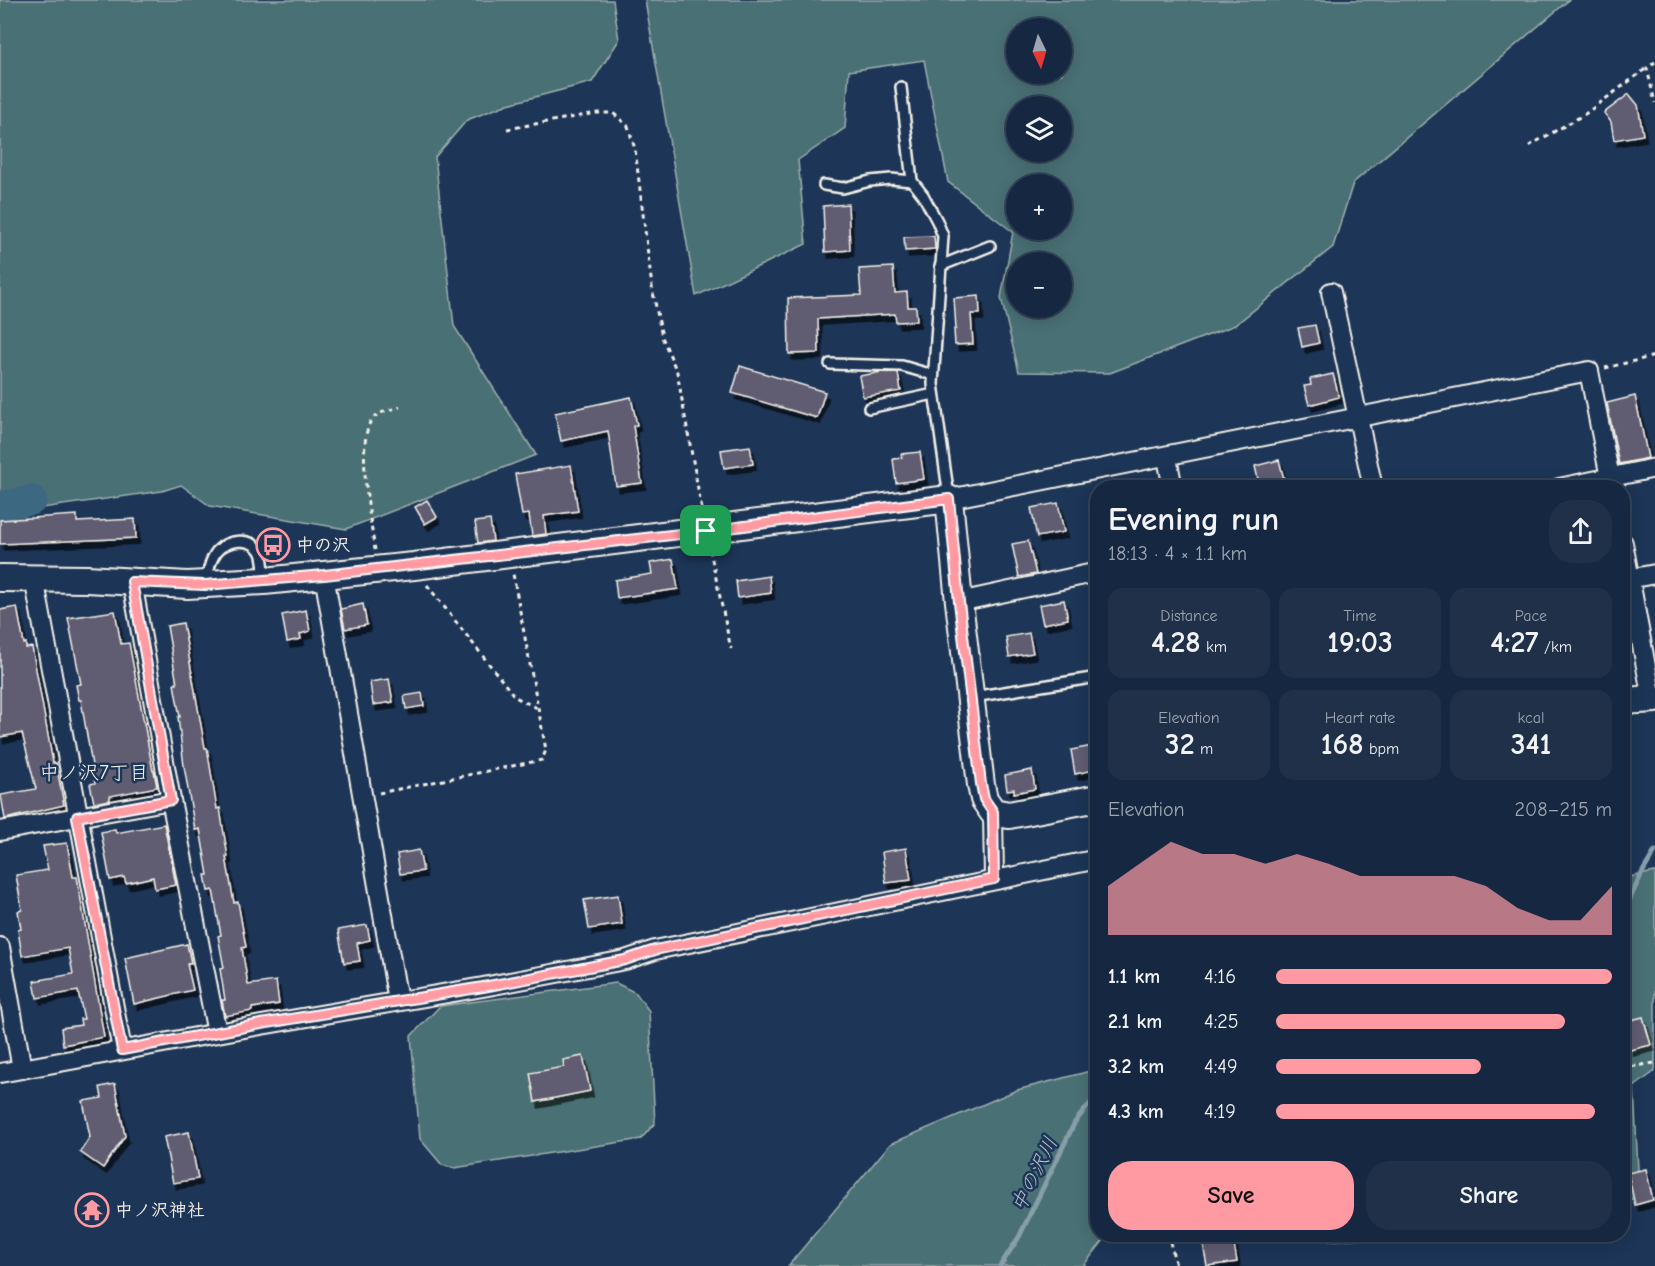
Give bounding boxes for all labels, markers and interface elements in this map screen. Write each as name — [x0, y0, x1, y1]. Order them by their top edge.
north arrow — [1006, 18, 1072, 84]
map controls — [1006, 18, 1072, 318]
button: layers — [1006, 96, 1072, 162]
button: + — [1006, 174, 1072, 240]
button: − — [1006, 252, 1072, 318]
text: Evening run — [1108, 500, 1279, 538]
button: share — [1549, 500, 1612, 563]
pin — [680, 505, 731, 556]
icon: arrive — [689, 514, 722, 547]
bus stop icon: 中の沢 — [255, 527, 291, 563]
place label: 中の沢 — [296, 535, 350, 556]
text: 18:13 · 4 × 1.1 km — [1108, 542, 1247, 565]
text: Distance — [1160, 607, 1218, 625]
text: Time — [1343, 607, 1377, 625]
text: Pace — [1515, 607, 1547, 625]
text: 4.28 — [1151, 625, 1201, 660]
text: 19:03 — [1327, 625, 1393, 660]
text: 4:27 — [1490, 625, 1539, 660]
text: km — [1201, 638, 1227, 656]
text: /km — [1539, 638, 1572, 656]
text: Elevation — [1158, 709, 1220, 727]
text: Heart rate — [1325, 709, 1395, 727]
text: kcal — [1518, 709, 1544, 727]
text: 32 — [1165, 727, 1195, 762]
text: 168 — [1321, 727, 1364, 762]
text: 341 — [1511, 727, 1551, 762]
text: m — [1195, 740, 1213, 758]
text: bpm — [1364, 740, 1399, 758]
district label: 中ノ沢7丁目 — [39, 761, 149, 784]
text: Elevation — [1108, 798, 1185, 821]
text: 208–215 m — [1515, 798, 1612, 821]
text: 1.1 km — [1108, 965, 1160, 988]
text: 4:16 — [1204, 965, 1236, 988]
text: 2.1 km — [1108, 1010, 1162, 1033]
text: 4:25 — [1204, 1010, 1239, 1033]
text: 3.2 km — [1108, 1055, 1164, 1078]
text: 4:49 — [1204, 1055, 1238, 1078]
text: 4.3 km — [1108, 1100, 1164, 1123]
text: 4:19 — [1204, 1100, 1236, 1123]
water label: 中の沢川 — [1007, 1133, 1062, 1215]
button: Save — [1108, 1161, 1354, 1230]
button: Share — [1366, 1161, 1612, 1230]
temple icon: 中ノ沢神社 — [74, 1192, 110, 1228]
place label: 中ノ沢神社 — [115, 1200, 205, 1221]

